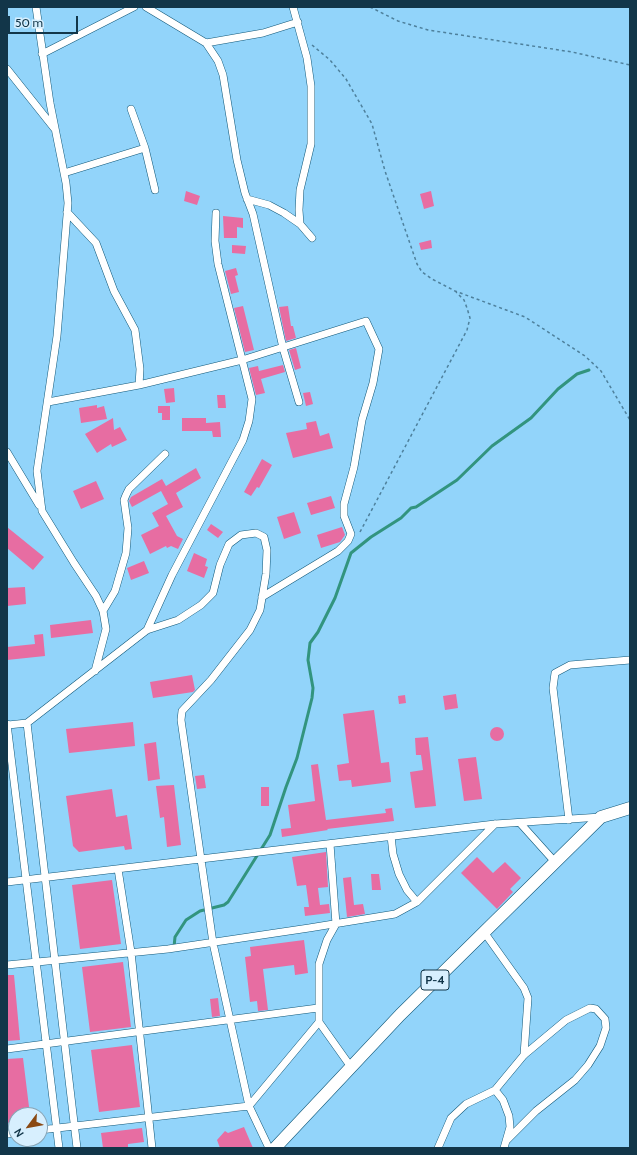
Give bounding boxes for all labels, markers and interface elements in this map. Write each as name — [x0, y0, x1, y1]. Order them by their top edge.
scale bar — [10, 8, 80, 34]
text: 50 m — [15, 15, 43, 30]
road number: P-4 — [421, 970, 449, 990]
north arrow — [8, 1107, 48, 1147]
text: N — [11, 1126, 27, 1140]

